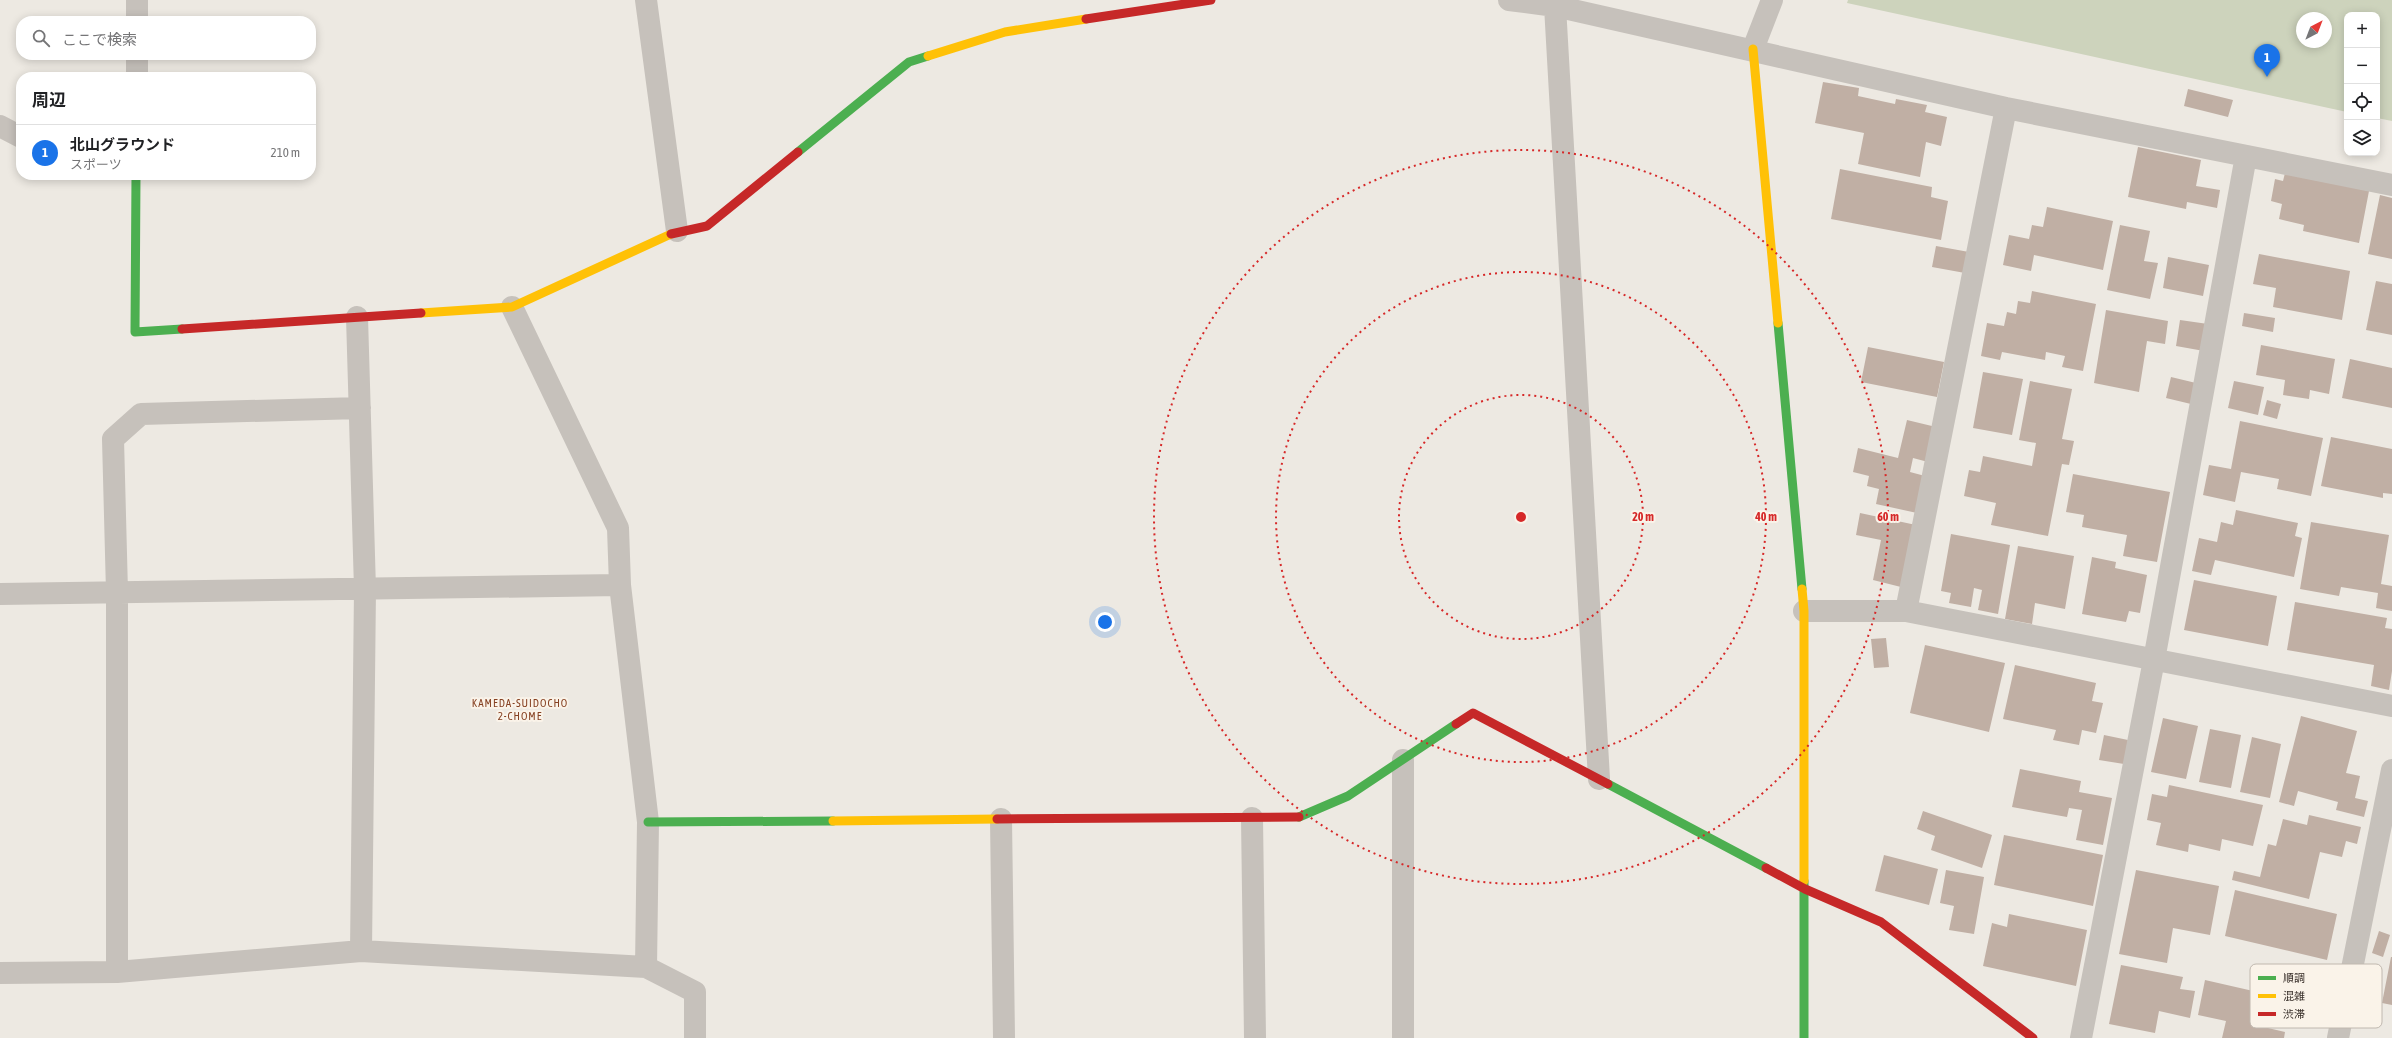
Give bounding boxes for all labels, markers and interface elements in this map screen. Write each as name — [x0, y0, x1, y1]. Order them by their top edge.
north arrow — [2296, 12, 2332, 48]
map controls — [2344, 12, 2380, 156]
button: + — [2344, 12, 2380, 48]
search box — [16, 16, 316, 60]
icon: search — [30, 27, 52, 49]
text: ここで検索 — [62, 31, 137, 48]
pin: 1 — [2254, 44, 2280, 77]
button: − — [2344, 48, 2380, 84]
button: locate — [2344, 84, 2380, 120]
text: 周辺 — [32, 90, 66, 110]
button: layers — [2344, 120, 2380, 156]
text: 北山グラウンド — [70, 136, 175, 153]
text: 1 — [42, 145, 48, 160]
text: 210 m — [271, 145, 300, 160]
text: スポーツ — [70, 157, 122, 172]
centre of rings — [1514, 510, 1528, 524]
text: 20 m — [1632, 510, 1654, 524]
text: 40 m — [1754, 510, 1777, 524]
text: 60 m — [1877, 510, 1899, 524]
your location — [1095, 612, 1115, 632]
district label: KAMEDA-SUIDOCHO 2-CHOME — [472, 697, 568, 722]
legend — [2250, 964, 2382, 1028]
text: 順調 — [2283, 972, 2305, 984]
text: 混雑 — [2283, 990, 2305, 1002]
text: 渋滞 — [2283, 1008, 2305, 1020]

